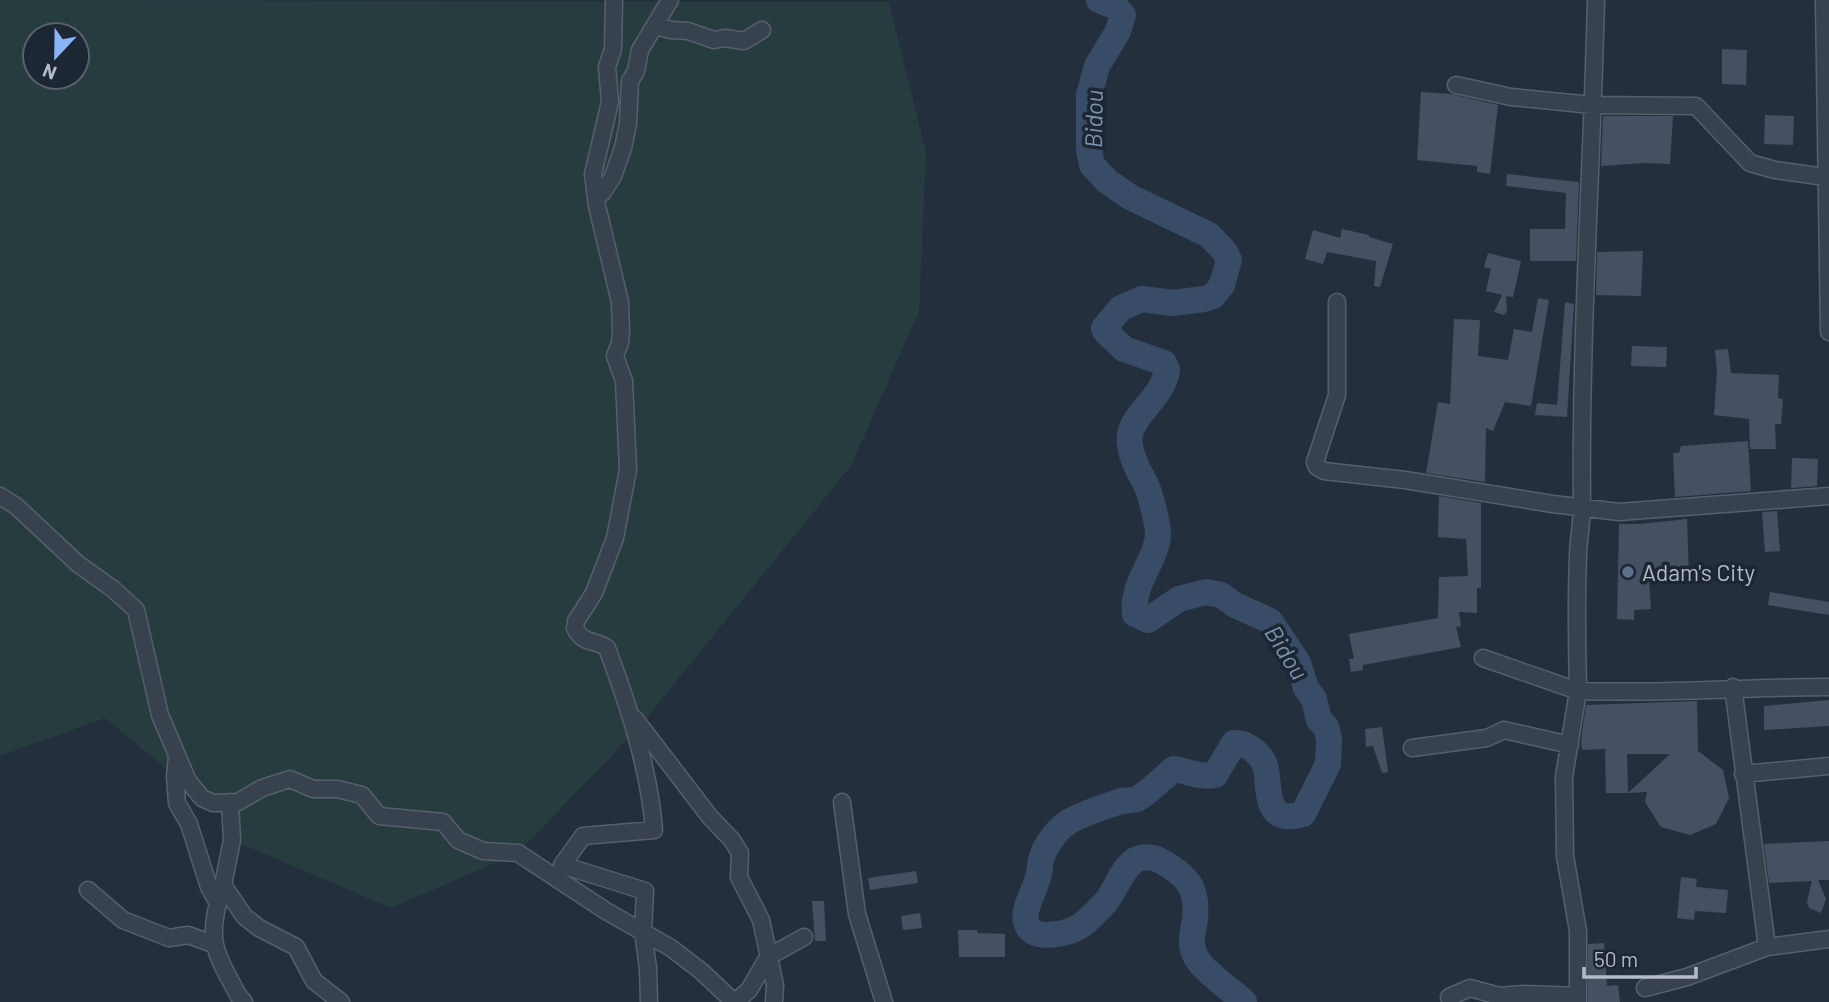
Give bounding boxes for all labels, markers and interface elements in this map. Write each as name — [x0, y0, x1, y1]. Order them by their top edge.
north arrow — [21, 21, 91, 91]
text: N — [39, 59, 60, 85]
water label: Bidou — [1078, 90, 1108, 148]
place label: Adam's City — [1642, 558, 1756, 586]
marker: Adam's City — [1620, 564, 1636, 580]
water label: Bidou — [1259, 620, 1315, 684]
scale bar — [1584, 936, 1696, 980]
text: 50 m — [1594, 946, 1638, 971]

